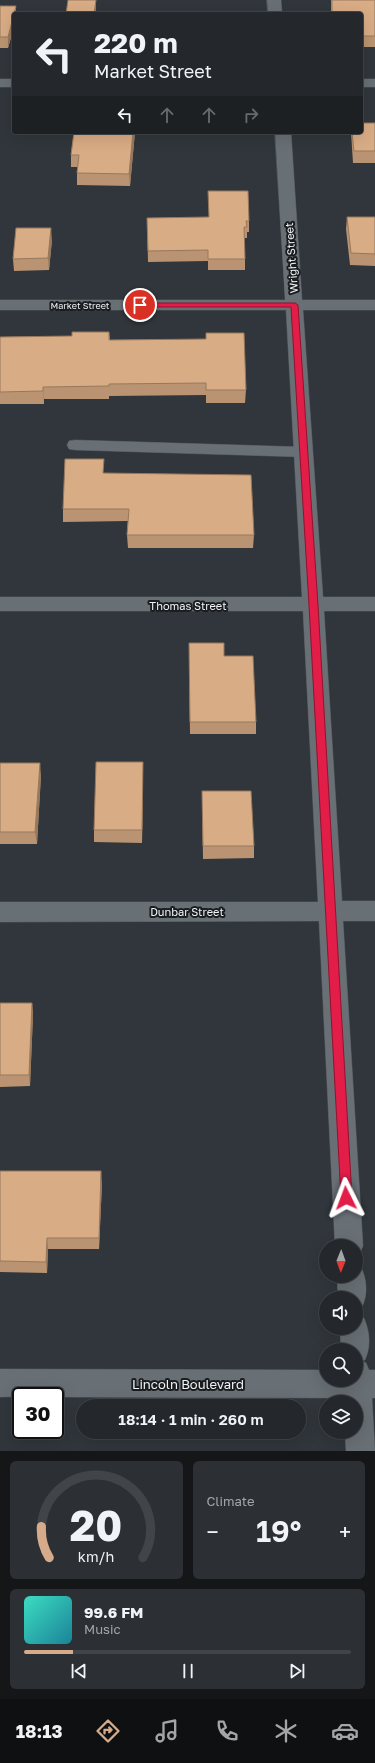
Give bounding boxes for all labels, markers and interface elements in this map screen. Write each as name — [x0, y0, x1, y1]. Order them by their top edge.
text: 220 m — [94, 26, 178, 59]
icon: left — [28, 28, 80, 80]
text: Market Street — [94, 60, 212, 82]
icon: left — [114, 104, 136, 126]
icon: ahead — [156, 104, 178, 126]
icon: ahead — [198, 104, 220, 126]
icon: right — [240, 104, 262, 126]
street label: Wright Street — [282, 222, 300, 294]
pin — [123, 288, 157, 322]
icon: arrive — [129, 294, 151, 316]
street label: Market Street — [51, 300, 110, 311]
street label: Thomas Street — [149, 599, 227, 612]
street label: Dunbar Street — [150, 905, 224, 918]
position arrow — [325, 1177, 367, 1219]
north arrow — [319, 1239, 363, 1283]
map controls — [319, 1239, 363, 1439]
button: sound — [319, 1291, 363, 1335]
button: search — [319, 1343, 363, 1387]
street label: Lincoln Boulevard — [132, 1376, 244, 1392]
speed limit sign: 30 — [12, 1387, 64, 1439]
button: layers — [319, 1395, 363, 1439]
text: 18:14 · 1 min · 260 m — [118, 1410, 264, 1428]
text: Climate — [207, 1493, 254, 1509]
text: 20 — [70, 1500, 122, 1550]
text: 19° — [256, 1513, 302, 1549]
text: − — [207, 1518, 219, 1545]
text: + — [339, 1518, 351, 1545]
text: km/h — [78, 1548, 114, 1565]
text: 99.6 FM — [84, 1603, 143, 1621]
text: Music — [84, 1621, 121, 1637]
icon: previous — [68, 1660, 90, 1682]
icon: pause — [177, 1660, 199, 1682]
icon: next — [286, 1660, 308, 1682]
icon: directions — [94, 1717, 122, 1745]
icon: music — [153, 1717, 181, 1745]
icon: phone — [213, 1717, 241, 1745]
icon: climate — [272, 1717, 300, 1745]
icon: car — [331, 1717, 359, 1745]
text: 18:13 — [16, 1720, 62, 1742]

